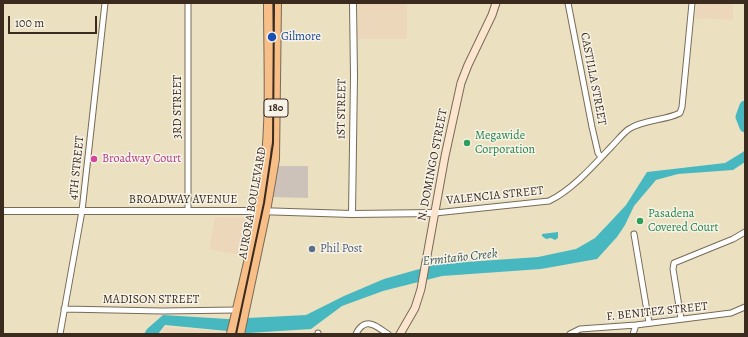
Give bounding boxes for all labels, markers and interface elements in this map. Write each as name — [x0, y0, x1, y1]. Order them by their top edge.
scale bar — [10, 8, 99, 34]
text: 100 m — [15, 15, 44, 31]
place label: Gilmore — [281, 30, 321, 44]
marker: Gilmore — [266, 31, 278, 43]
street label: CASTILLA STREET — [577, 31, 609, 127]
street label: 3RD STREET — [171, 75, 185, 139]
street label: 1ST STREET — [334, 79, 350, 139]
road number: 180 — [264, 99, 288, 117]
street label: N. DOMINGO STREET — [415, 108, 451, 222]
place label: Megawide Corporation — [475, 129, 535, 157]
street label: 4TH STREET — [66, 135, 88, 201]
marker: Megawide Corporation — [462, 138, 472, 148]
street label: AURORA BOULEVARD — [236, 146, 270, 260]
place label: Broadway Court — [102, 152, 181, 166]
marker: Broadway Court — [89, 154, 99, 164]
street label: VALENCIA STREET — [446, 184, 544, 208]
street label: BROADWAY AVENUE — [129, 193, 237, 207]
place label: Pasadena Covered Court — [648, 207, 719, 235]
marker: Pasadena Covered Court — [635, 216, 645, 226]
place label: Phil Post — [320, 242, 363, 256]
marker: Phil Post — [307, 244, 317, 254]
water label: Ermitaño Creek — [422, 246, 498, 270]
street label: MADISON STREET — [103, 293, 199, 307]
street label: F. BENITEZ STREET — [606, 300, 708, 324]

